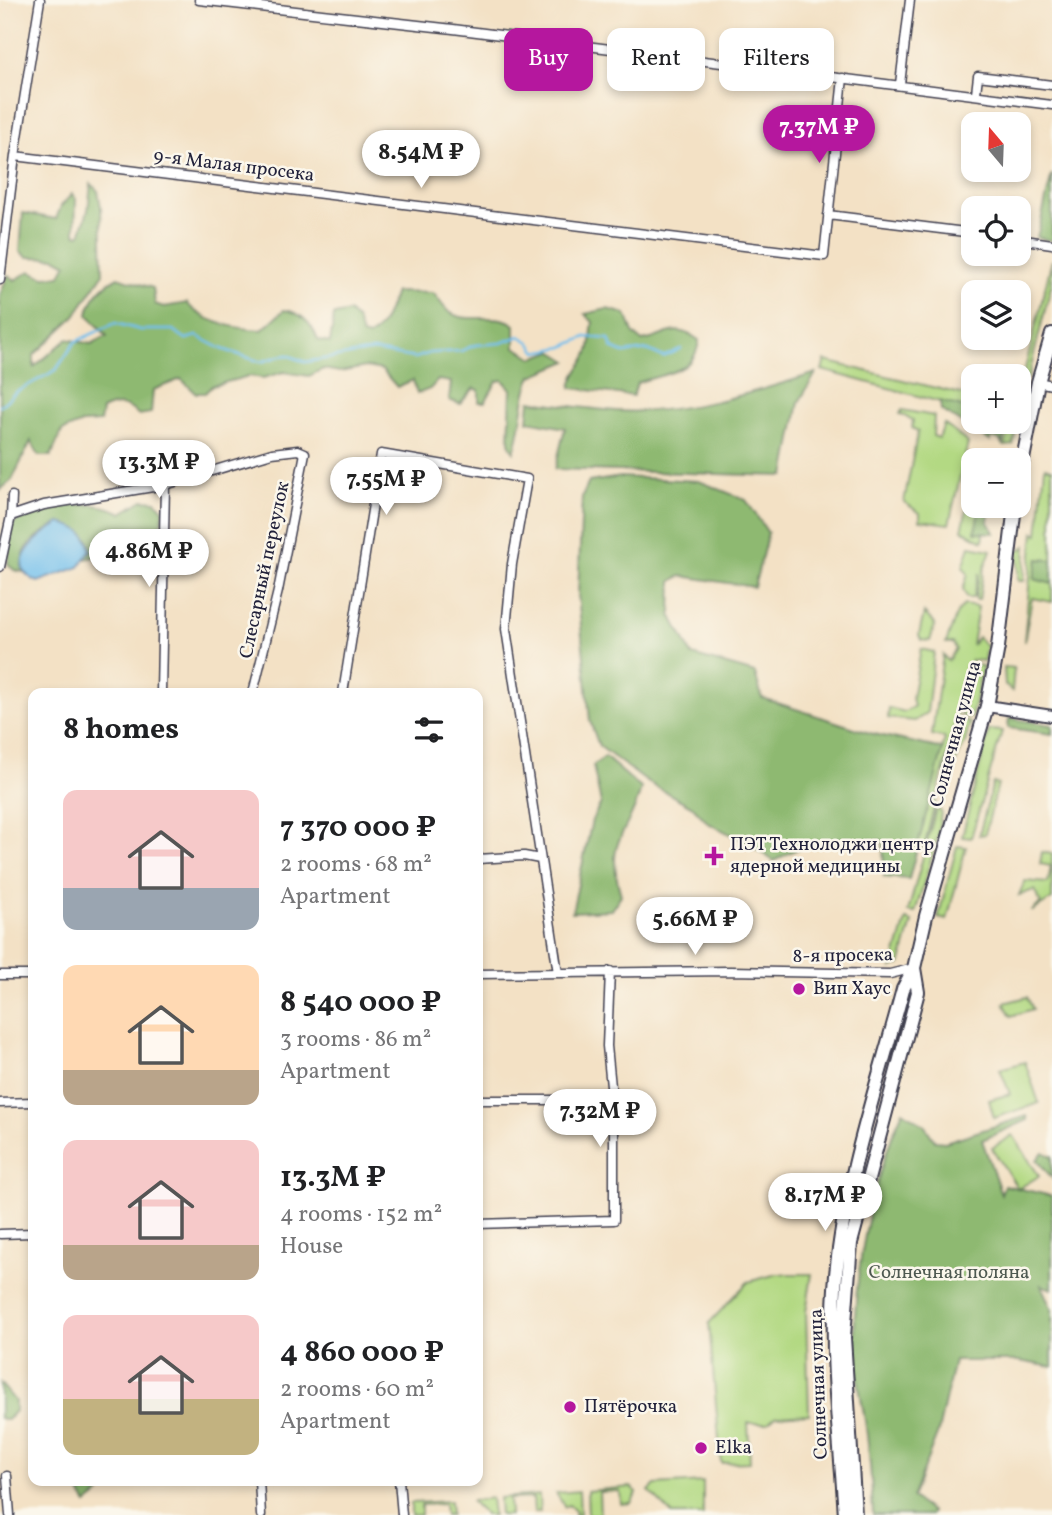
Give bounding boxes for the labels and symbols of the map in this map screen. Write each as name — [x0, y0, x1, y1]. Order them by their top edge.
pin: 7.37M ₽ — [754, 106, 884, 165]
north arrow — [961, 112, 1031, 182]
pin: 8.54M ₽ — [356, 130, 486, 190]
street label: 9-я Малая просека — [152, 143, 316, 189]
pin: 13.3M ₽ — [94, 440, 224, 500]
pin: 7.55M ₽ — [321, 458, 451, 517]
street label: Слесарный переулок — [234, 479, 296, 661]
pin: 4.86M ₽ — [84, 530, 214, 589]
street label: Солнечная улица — [924, 658, 988, 810]
place label: ПЭТ Технолоджи центр ядерной медицины — [730, 832, 934, 880]
marker: ПЭТ Технолоджи центр ядерной медицины — [704, 846, 724, 866]
pin: 5.66M ₽ — [630, 898, 760, 957]
street label: 8-я просека — [793, 942, 893, 970]
place label: Вип Хаус — [813, 976, 891, 1002]
marker: Вип Хаус — [791, 981, 807, 997]
pin: 7.32M ₽ — [535, 1090, 665, 1149]
pin: 8.17M ₽ — [760, 1174, 890, 1233]
park label: Солнечная поляна — [869, 1260, 1029, 1286]
street label: Солнечная улица — [803, 1308, 835, 1460]
place label: Пятёрочка — [584, 1394, 677, 1420]
marker: Пятёрочка — [562, 1399, 578, 1415]
place label: Elka — [715, 1435, 752, 1461]
marker: Elka — [693, 1440, 709, 1456]

